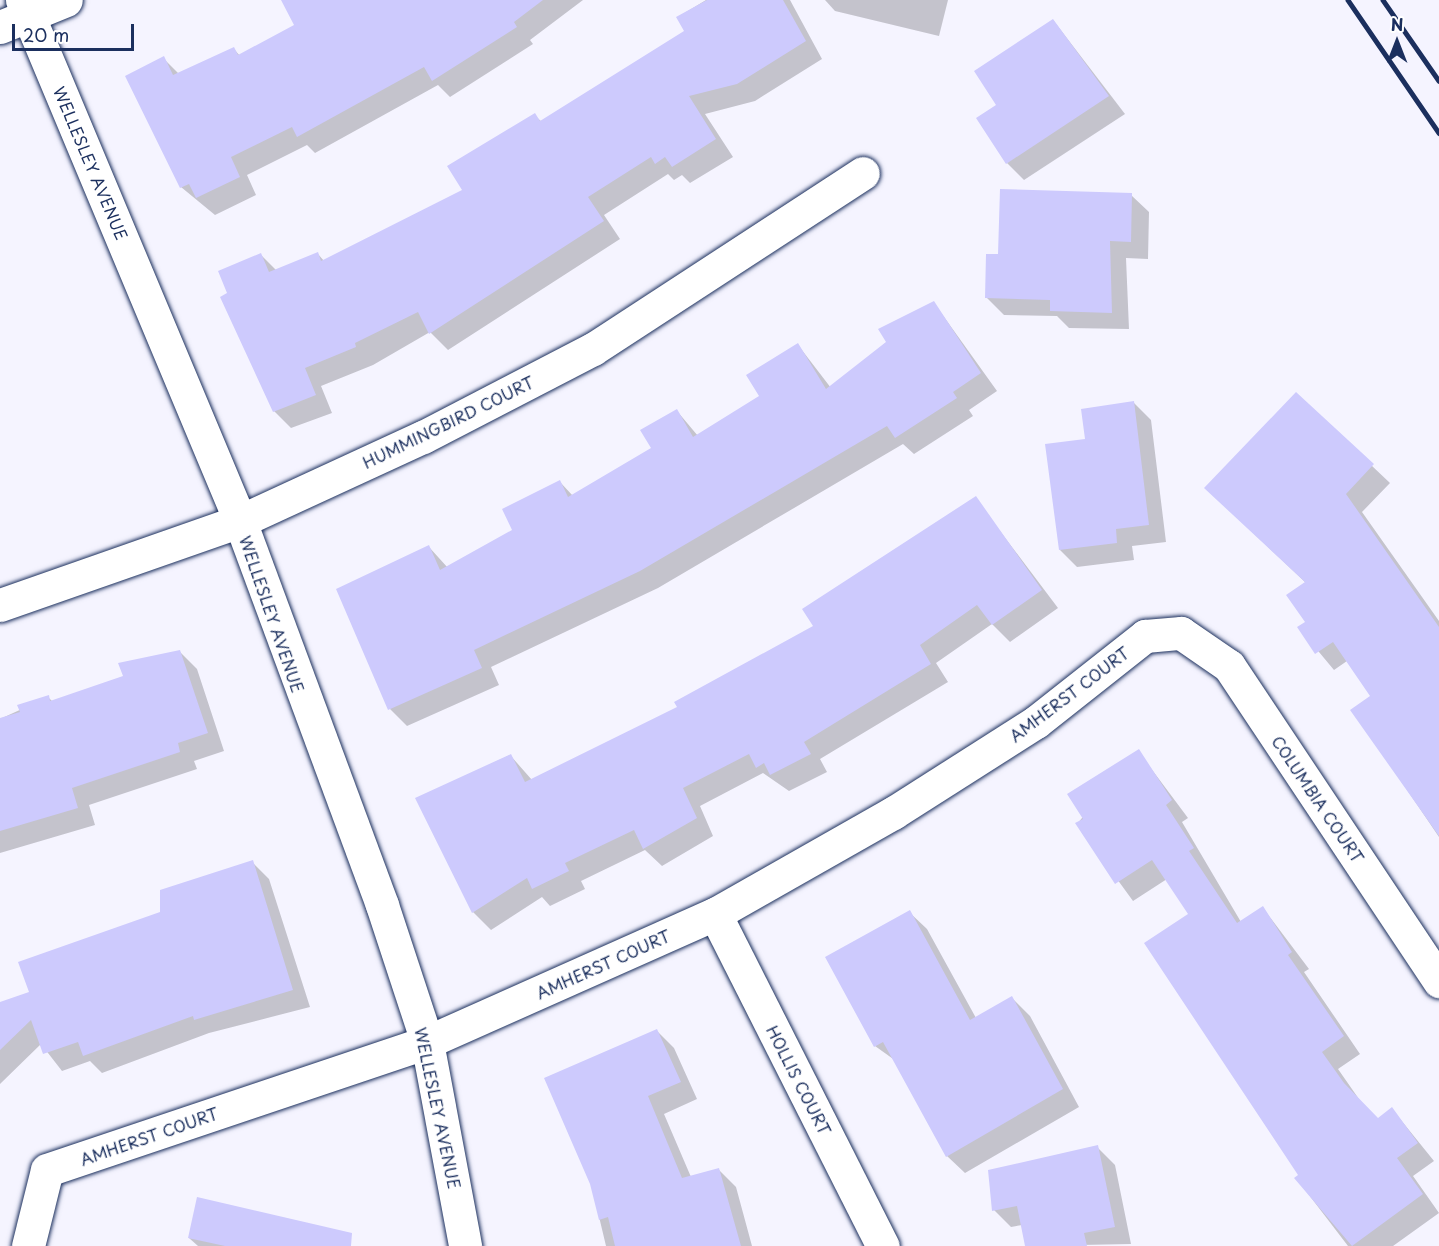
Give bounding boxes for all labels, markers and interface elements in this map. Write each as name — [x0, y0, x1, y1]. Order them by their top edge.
scale bar — [15, 12, 136, 50]
north arrow — [1367, 12, 1427, 72]
text: N — [1391, 12, 1403, 36]
text: 20 m — [23, 21, 69, 48]
street label: WELLESLEY AVENUE — [50, 83, 132, 243]
street label: HUMMINGBIRD COURT — [359, 372, 537, 472]
street label: WELLESLEY AVENUE — [236, 533, 308, 695]
street label: AMHERST COURT — [1005, 643, 1133, 745]
street label: COLUMBIA COURT — [1268, 732, 1368, 866]
street label: AMHERST COURT — [533, 926, 673, 1002]
street label: HOLLIS COURT — [763, 1021, 835, 1139]
street label: WELLESLEY AVENUE — [411, 1025, 465, 1191]
street label: AMHERST COURT — [77, 1103, 221, 1169]

